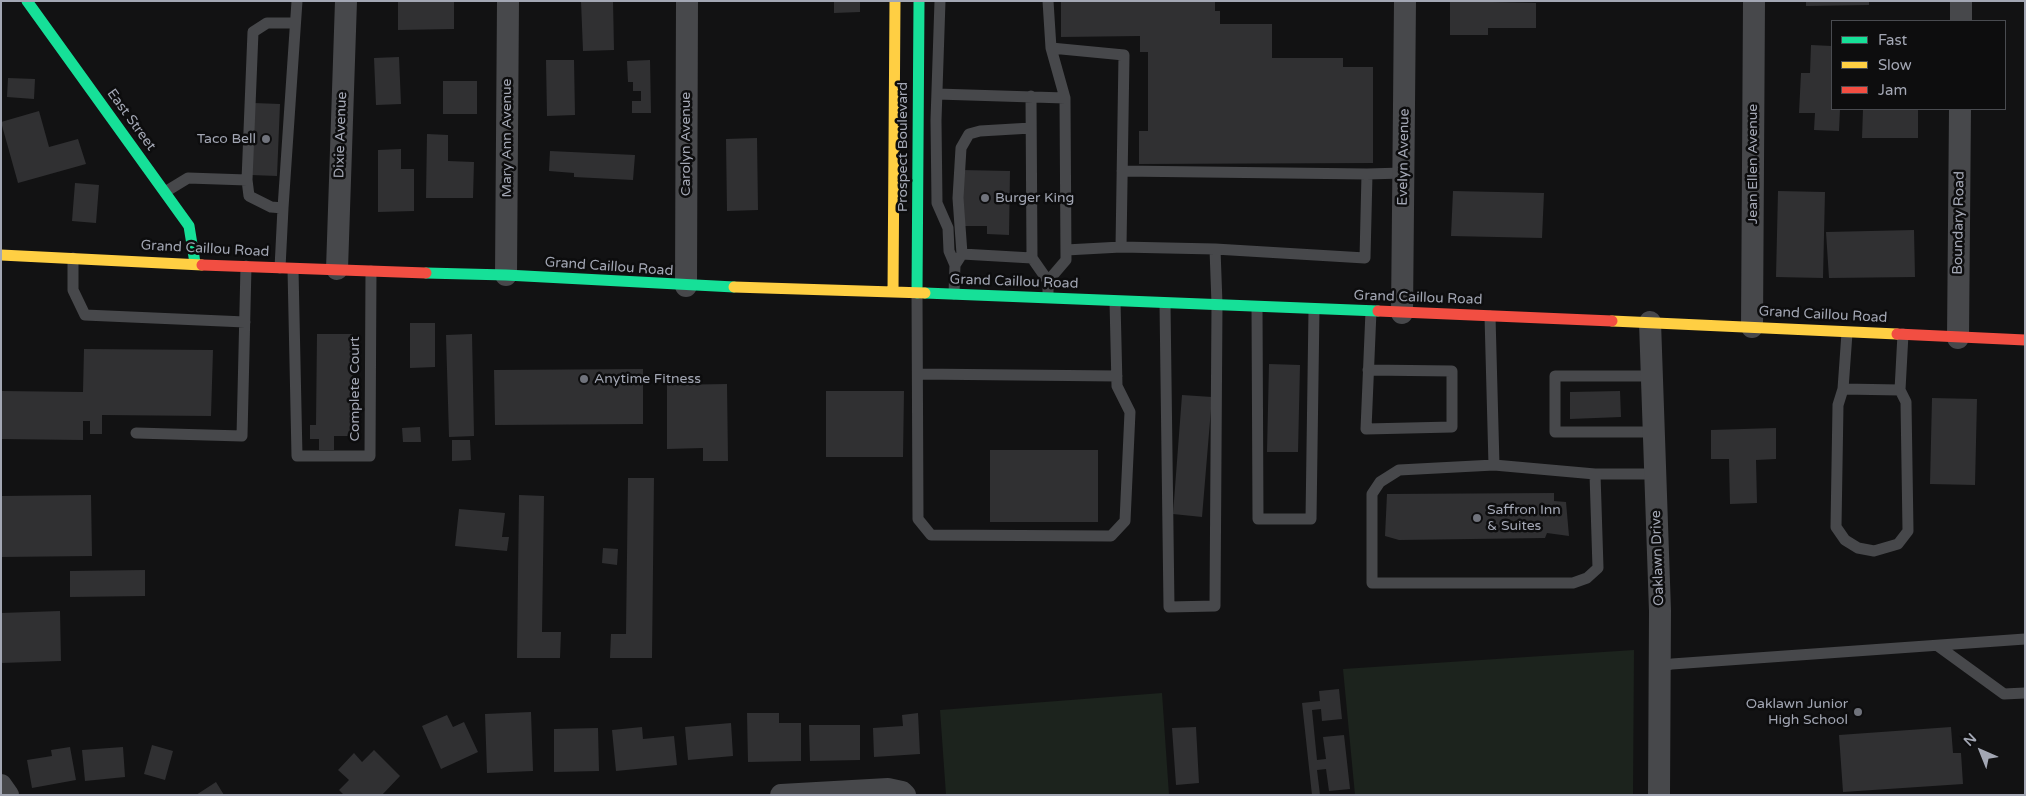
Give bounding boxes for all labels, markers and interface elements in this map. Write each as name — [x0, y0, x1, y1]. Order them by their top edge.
legend — [1831, 20, 2006, 110]
text: Fast — [1878, 31, 1907, 49]
text: Slow — [1878, 56, 1912, 74]
street label: Mary Ann Avenue — [499, 78, 515, 198]
text: Jam — [1878, 81, 1907, 99]
street label: Prospect Boulevard — [895, 82, 911, 212]
street label: East Street — [103, 86, 159, 154]
street label: Dixie Avenue — [331, 91, 351, 179]
street label: Carolyn Avenue — [678, 92, 694, 196]
street label: Jean Ellen Avenue — [1745, 104, 1761, 224]
street label: Evelyn Avenue — [1395, 108, 1413, 206]
place label: Taco Bell — [197, 131, 256, 147]
marker: Taco Bell — [260, 133, 272, 145]
street label: Boundary Road — [1950, 171, 1968, 275]
place label: Burger King — [995, 190, 1074, 206]
marker: Burger King — [979, 192, 991, 204]
street label: Grand Caillou Road — [140, 237, 270, 261]
street label: Grand Caillou Road — [544, 254, 674, 280]
street label: Grand Caillou Road — [949, 271, 1079, 293]
street label: Grand Caillou Road — [1353, 287, 1483, 309]
street label: Grand Caillou Road — [1758, 303, 1888, 327]
street label: Complete Court — [347, 336, 363, 442]
place label: Anytime Fitness — [594, 371, 701, 387]
marker: Anytime Fitness — [578, 373, 590, 385]
place label: Saffron Inn & Suites — [1487, 502, 1561, 534]
street label: Oaklawn Drive — [1648, 510, 1668, 606]
marker: Saffron Inn & Suites — [1471, 512, 1483, 524]
place label: Oaklawn Junior High School — [1746, 696, 1848, 729]
marker: Oaklawn Junior High School — [1852, 706, 1864, 718]
north arrow — [1956, 726, 2006, 776]
text: N — [1960, 730, 1980, 750]

